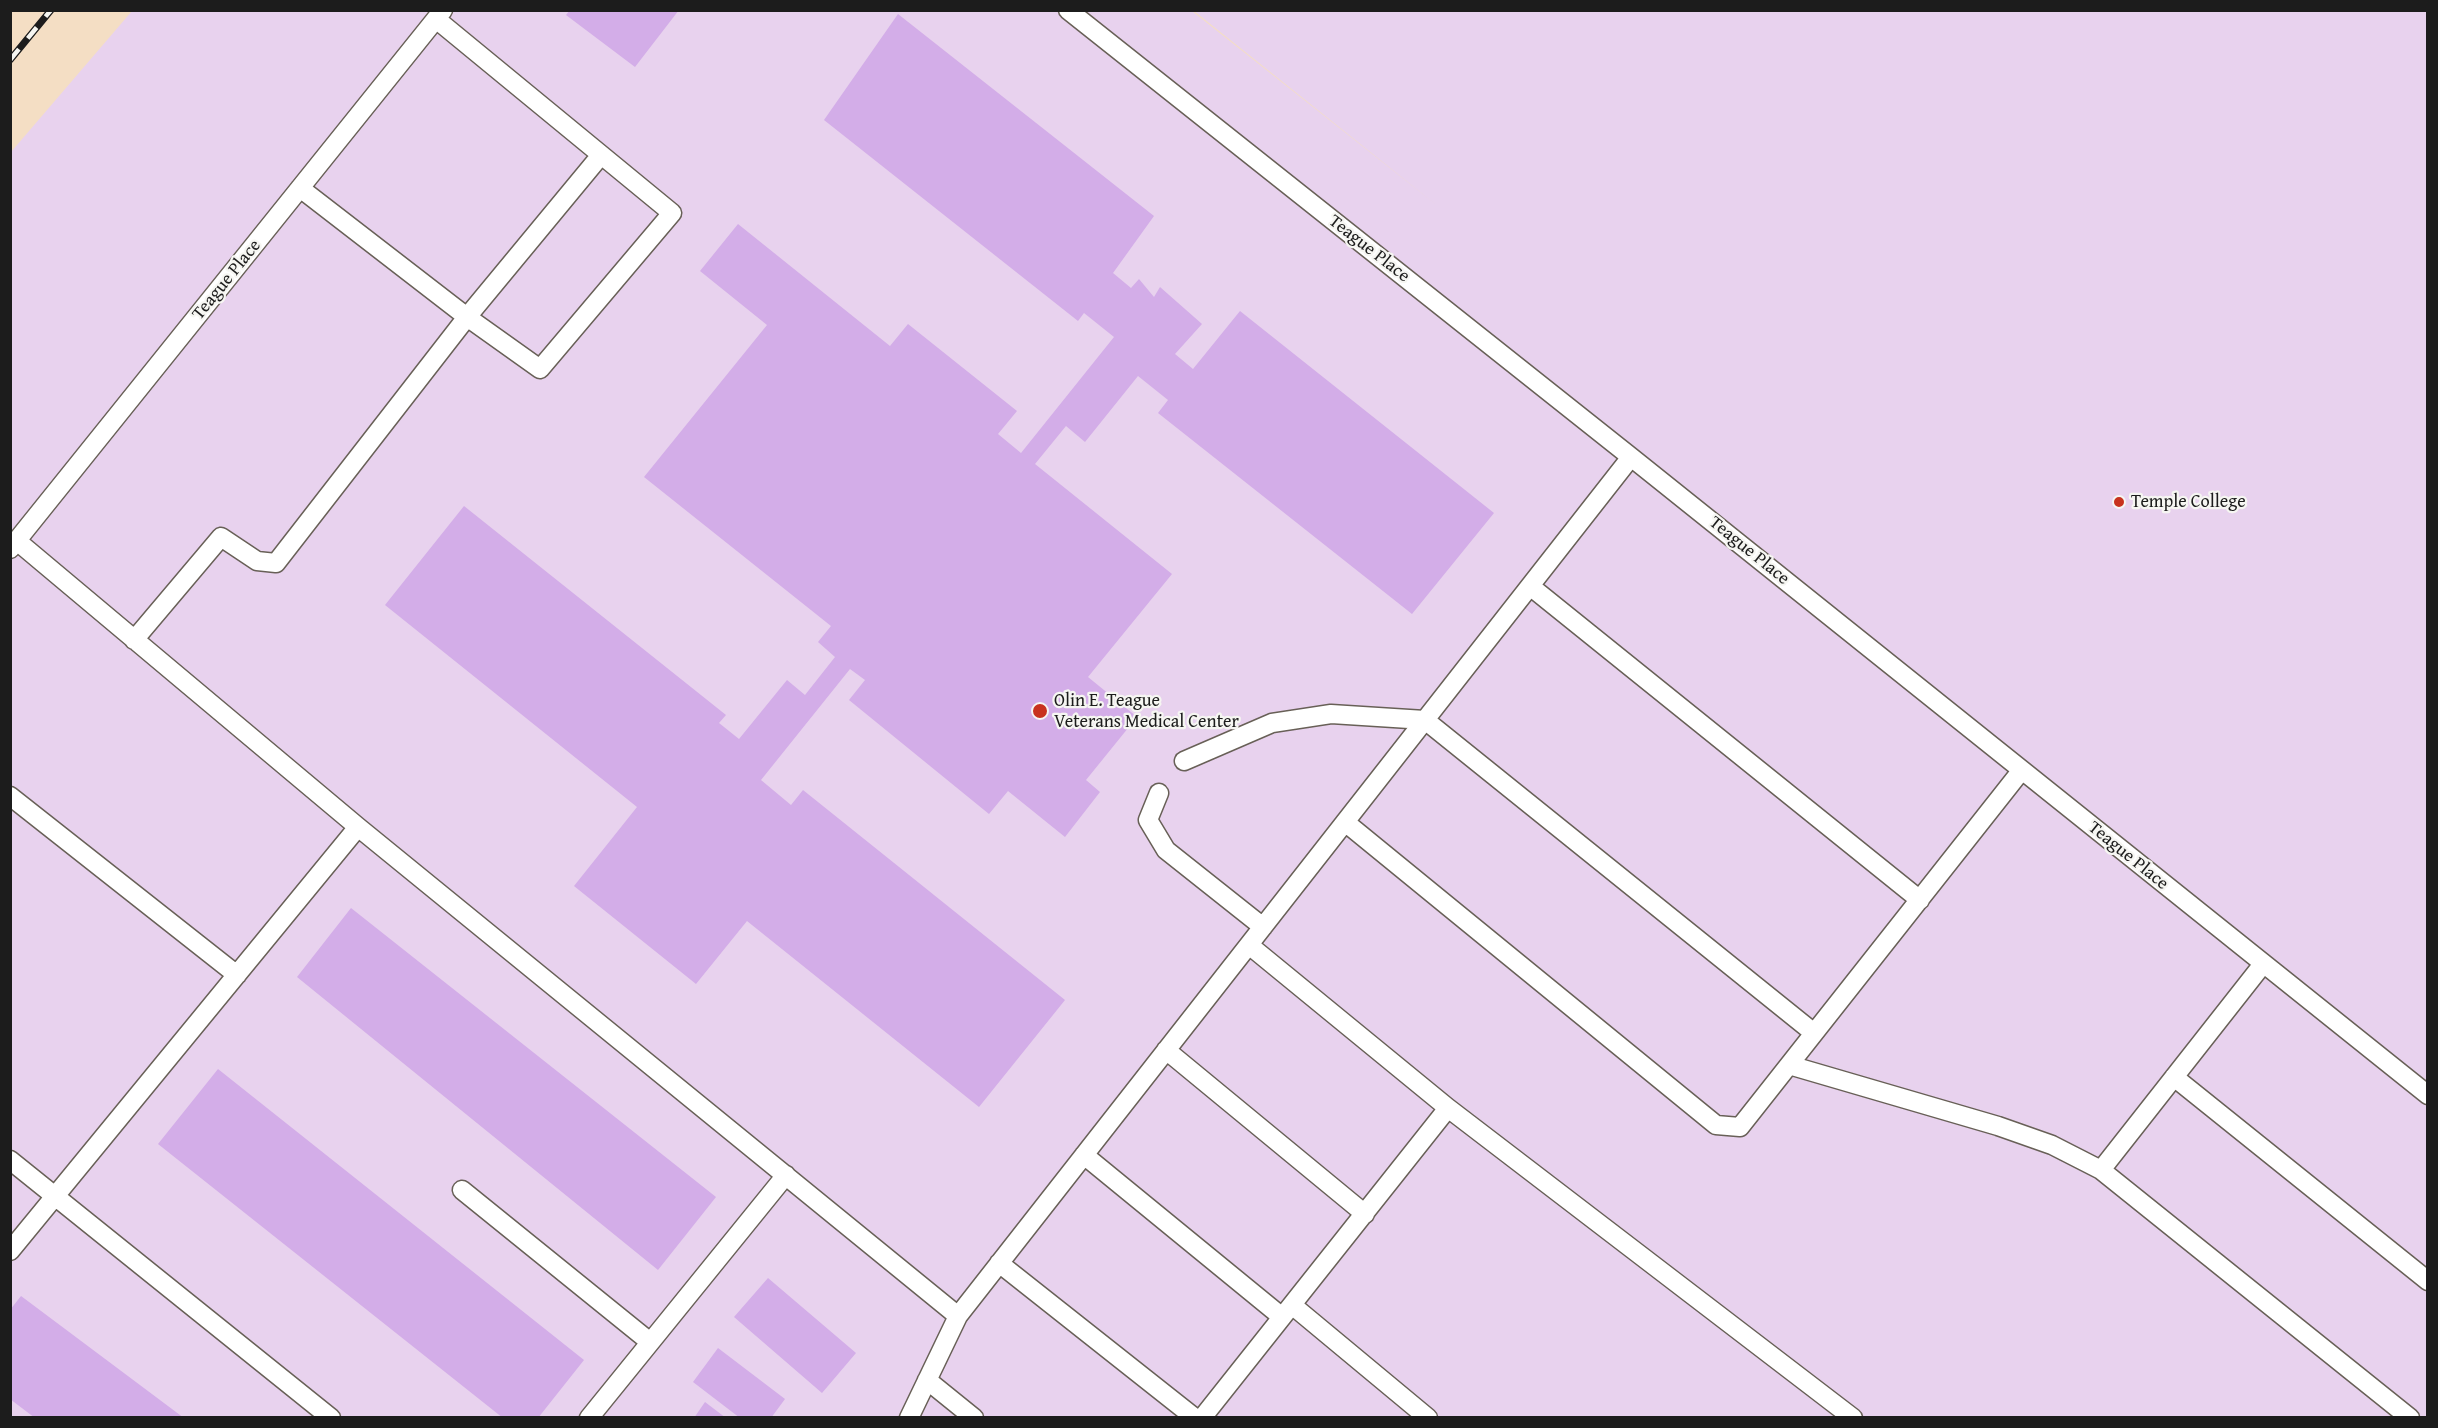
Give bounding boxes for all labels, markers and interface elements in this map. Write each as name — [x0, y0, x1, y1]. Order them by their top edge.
street label: Teague Place — [1324, 211, 1414, 287]
street label: Teague Place — [188, 235, 266, 325]
place label: Temple College — [2131, 491, 2246, 513]
marker: Temple College — [2112, 495, 2126, 509]
street label: Teague Place — [1704, 512, 1794, 590]
place label: Olin E. Teague Veterans Medical Center — [1054, 690, 1239, 732]
marker: Olin E. Teague Veterans Medical Center — [1031, 702, 1049, 720]
street label: Teague Place — [2083, 817, 2173, 895]

